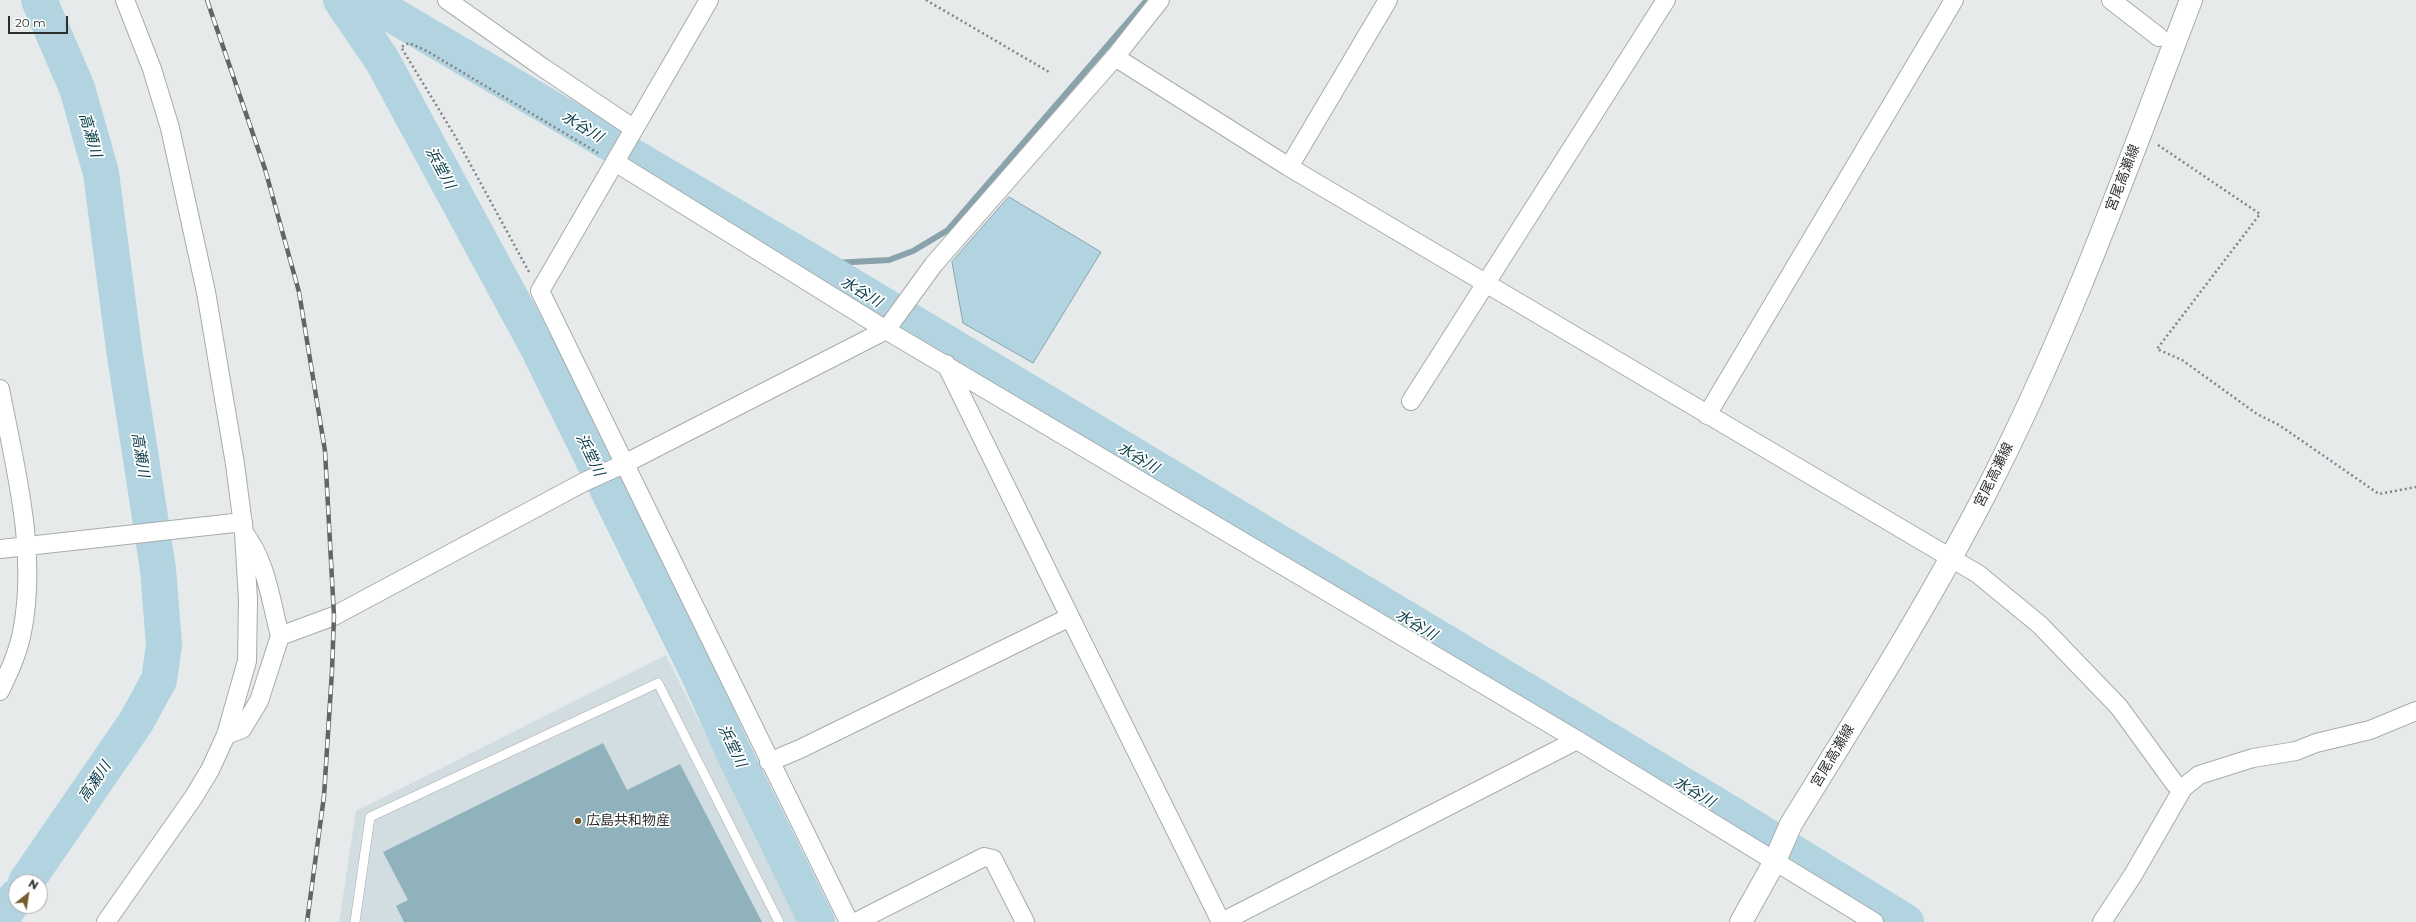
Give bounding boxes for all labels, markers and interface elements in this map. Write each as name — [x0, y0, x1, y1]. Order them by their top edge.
scale bar — [10, 8, 70, 34]
text: 20 m — [15, 15, 46, 30]
water label: 水谷川 — [558, 108, 606, 146]
water label: 高瀬川 — [75, 111, 105, 159]
street label: 宮尾高瀬線 — [2103, 142, 2143, 214]
water label: 浜堂川 — [421, 144, 459, 192]
water label: 水谷川 — [837, 273, 885, 311]
water label: 高瀬川 — [128, 431, 152, 479]
water label: 浜堂川 — [572, 431, 608, 479]
water label: 水谷川 — [1114, 439, 1162, 477]
street label: 宮尾高瀬線 — [1971, 440, 2017, 510]
water label: 水谷川 — [1392, 606, 1440, 644]
water label: 浜堂川 — [714, 722, 750, 770]
street label: 宮尾高瀬線 — [1808, 722, 1858, 790]
water label: 高瀬川 — [75, 758, 115, 806]
water label: 水谷川 — [1670, 773, 1718, 811]
place label: 広島共和物産 — [586, 813, 670, 829]
marker: 広島共和物産 — [573, 816, 583, 826]
north arrow — [8, 874, 48, 914]
text: N — [26, 876, 41, 893]

